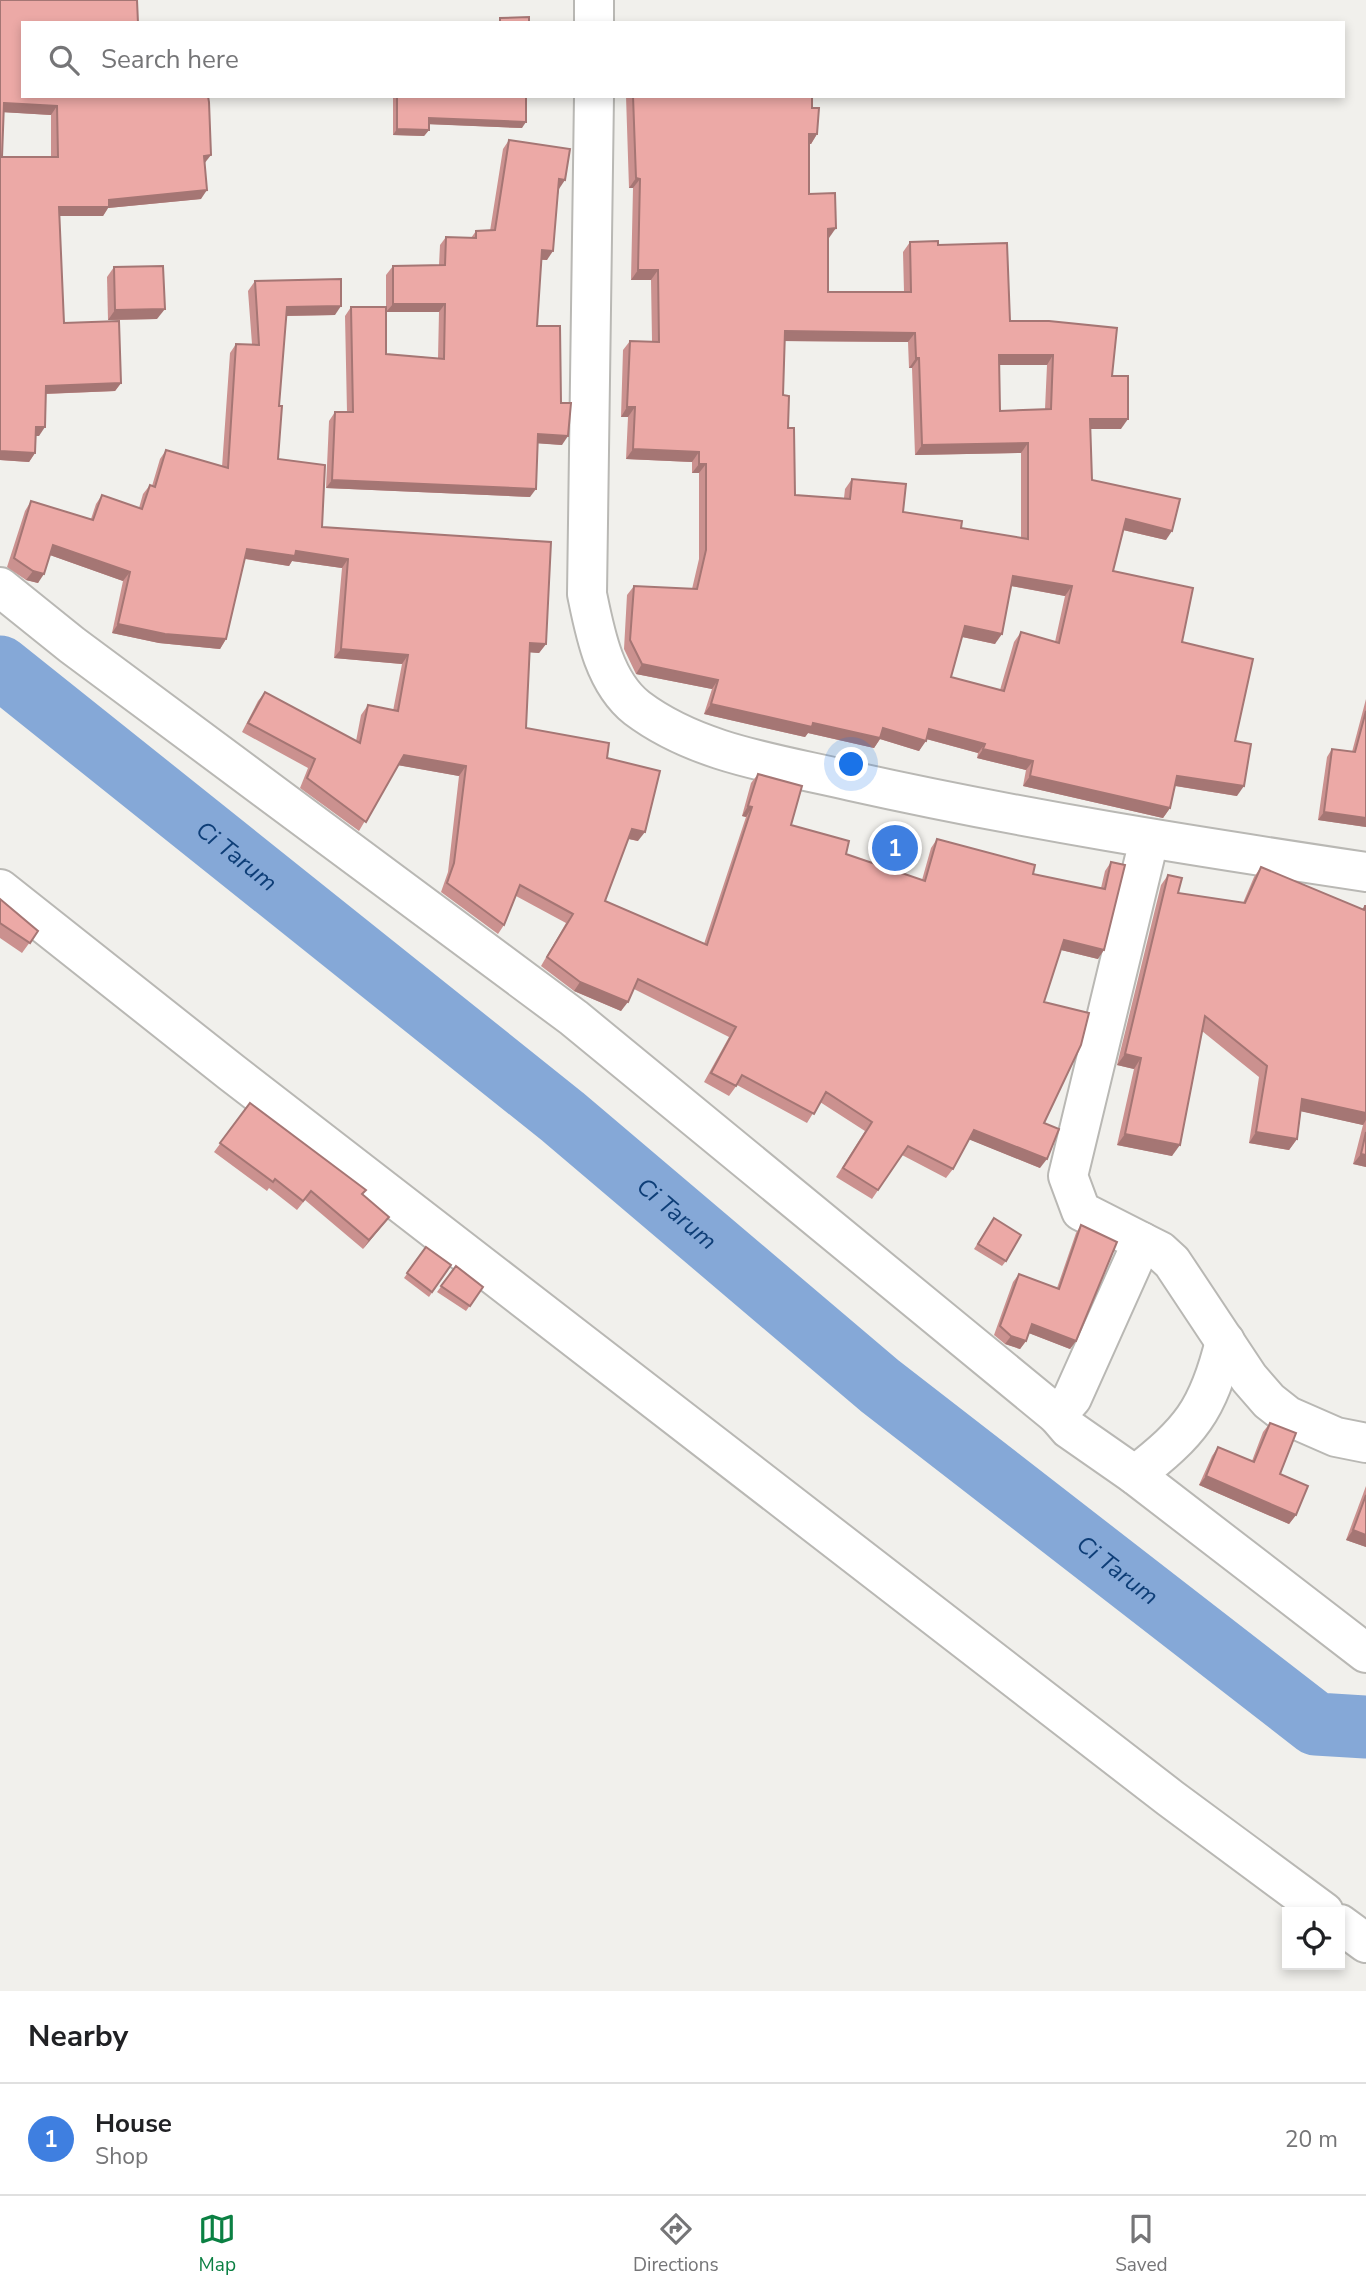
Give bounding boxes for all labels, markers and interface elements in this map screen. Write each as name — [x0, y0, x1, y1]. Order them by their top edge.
search box — [21, 21, 1345, 98]
icon: search — [45, 41, 83, 79]
text: Search here — [101, 42, 239, 77]
your location — [834, 747, 868, 781]
water label: Ci Tarum — [189, 814, 284, 899]
pin: 1 — [872, 822, 918, 874]
water label: Ci Tarum — [630, 1170, 724, 1257]
water label: Ci Tarum — [1070, 1528, 1165, 1612]
map controls — [1282, 1907, 1345, 1970]
button: locate — [1282, 1907, 1345, 1970]
text: Nearby — [28, 2016, 128, 2057]
text: House — [95, 2106, 172, 2141]
text: 1 — [44, 2124, 58, 2155]
text: 20 m — [1285, 2124, 1338, 2155]
text: Shop — [95, 2141, 148, 2172]
tab: Map — [198, 2210, 236, 2278]
tab: Directions — [633, 2210, 719, 2278]
tab: Saved — [1115, 2210, 1168, 2278]

